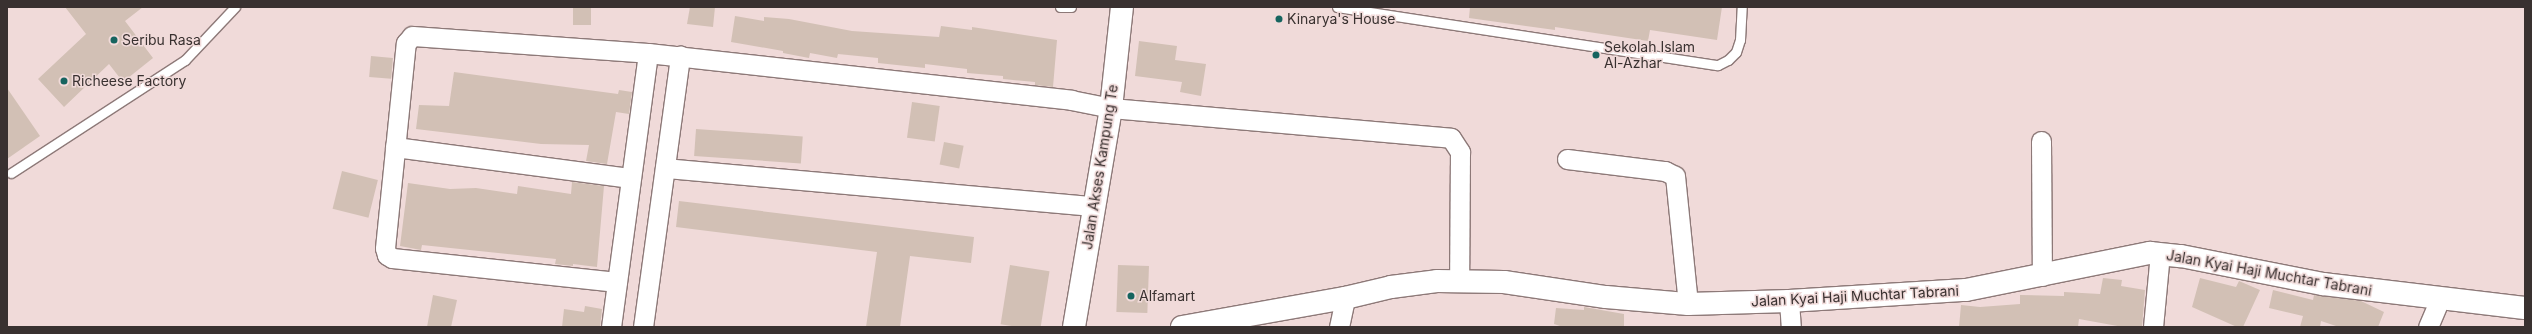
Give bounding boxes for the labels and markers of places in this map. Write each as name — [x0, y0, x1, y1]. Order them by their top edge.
place label: Kinarya's House — [1287, 11, 1395, 27]
marker: Kinarya's House — [1274, 14, 1284, 24]
place label: Seribu Rasa — [122, 32, 201, 48]
marker: Seribu Rasa — [109, 35, 119, 45]
place label: Sekolah Islam Al-Azhar — [1604, 39, 1695, 72]
marker: Sekolah Islam Al-Azhar — [1591, 50, 1601, 60]
place label: Richeese Factory — [72, 73, 186, 89]
marker: Richeese Factory — [59, 76, 69, 86]
place label: Alfamart — [1139, 288, 1195, 304]
marker: Alfamart — [1126, 291, 1136, 301]

